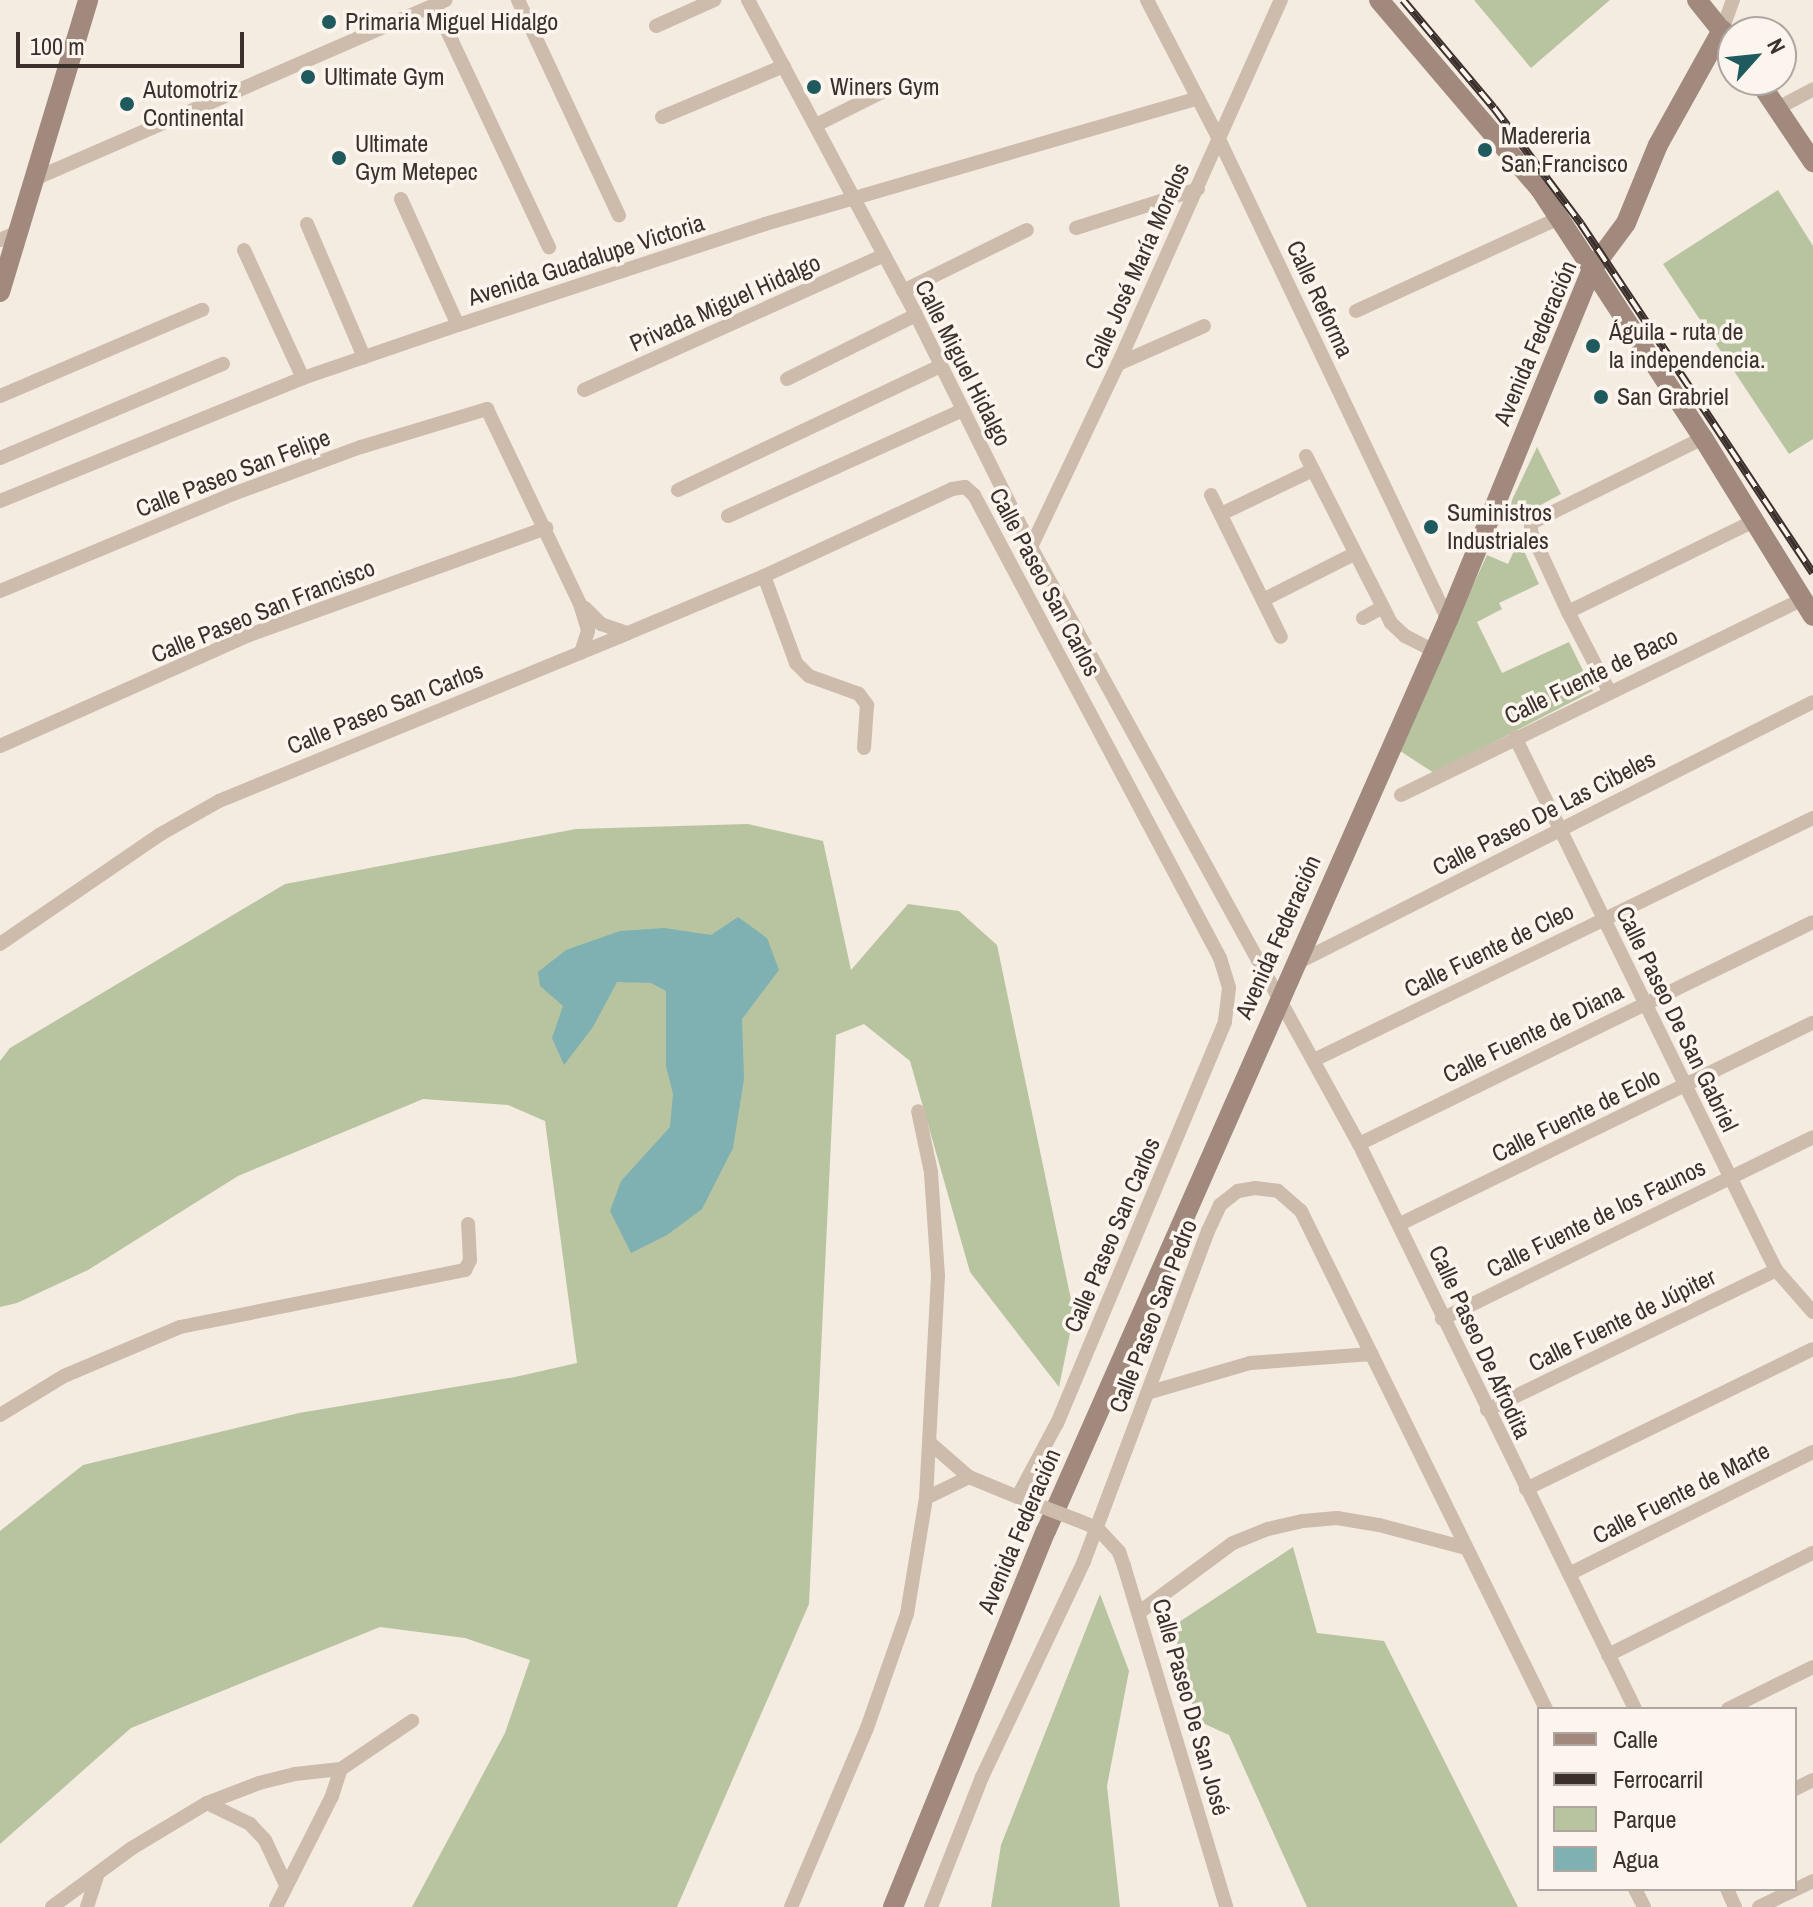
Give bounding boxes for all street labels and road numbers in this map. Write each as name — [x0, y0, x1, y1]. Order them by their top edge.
street label: Calle José María Morelos — [1078, 158, 1196, 374]
street label: Avenida Guadalupe Victoria — [464, 208, 708, 312]
street label: Calle Reforma — [1280, 236, 1360, 362]
street label: Privada Miguel Hidalgo — [625, 248, 825, 358]
street label: Avenida Federación — [1487, 256, 1583, 430]
street label: Calle Miguel Hidalgo — [909, 275, 1017, 451]
street label: Calle Paseo San Felipe — [132, 423, 334, 523]
street label: Calle Paseo San Carlos — [983, 483, 1107, 681]
street label: Calle Paseo San Francisco — [147, 553, 379, 669]
street label: Calle Fuente de Baco — [1500, 622, 1682, 730]
street label: Calle Paseo San Carlos — [283, 656, 487, 760]
street label: Calle Paseo De Las Cibeles — [1428, 744, 1660, 882]
street label: Avenida Federación — [1229, 851, 1327, 1023]
street label: Calle Fuente de Cleo — [1400, 897, 1578, 1003]
street label: Calle Paseo De San Gabriel — [1610, 902, 1744, 1136]
street label: Calle Fuente de Diana — [1438, 977, 1628, 1089]
street label: Calle Fuente de Eolo — [1487, 1062, 1665, 1168]
street label: Calle Paseo San Carlos — [1058, 1133, 1166, 1337]
street label: Calle Fuente de los Faunos — [1482, 1153, 1710, 1283]
street label: Calle Paseo San Pedro — [1103, 1215, 1203, 1417]
street label: Calle Paseo De Afrodita — [1422, 1240, 1538, 1444]
street label: Calle Fuente de Júpiter — [1524, 1262, 1720, 1378]
street label: Calle Fuente de Marte — [1588, 1436, 1774, 1550]
street label: Avenida Federación — [971, 1444, 1067, 1618]
street label: Calle Paseo De San José — [1146, 1595, 1236, 1819]

